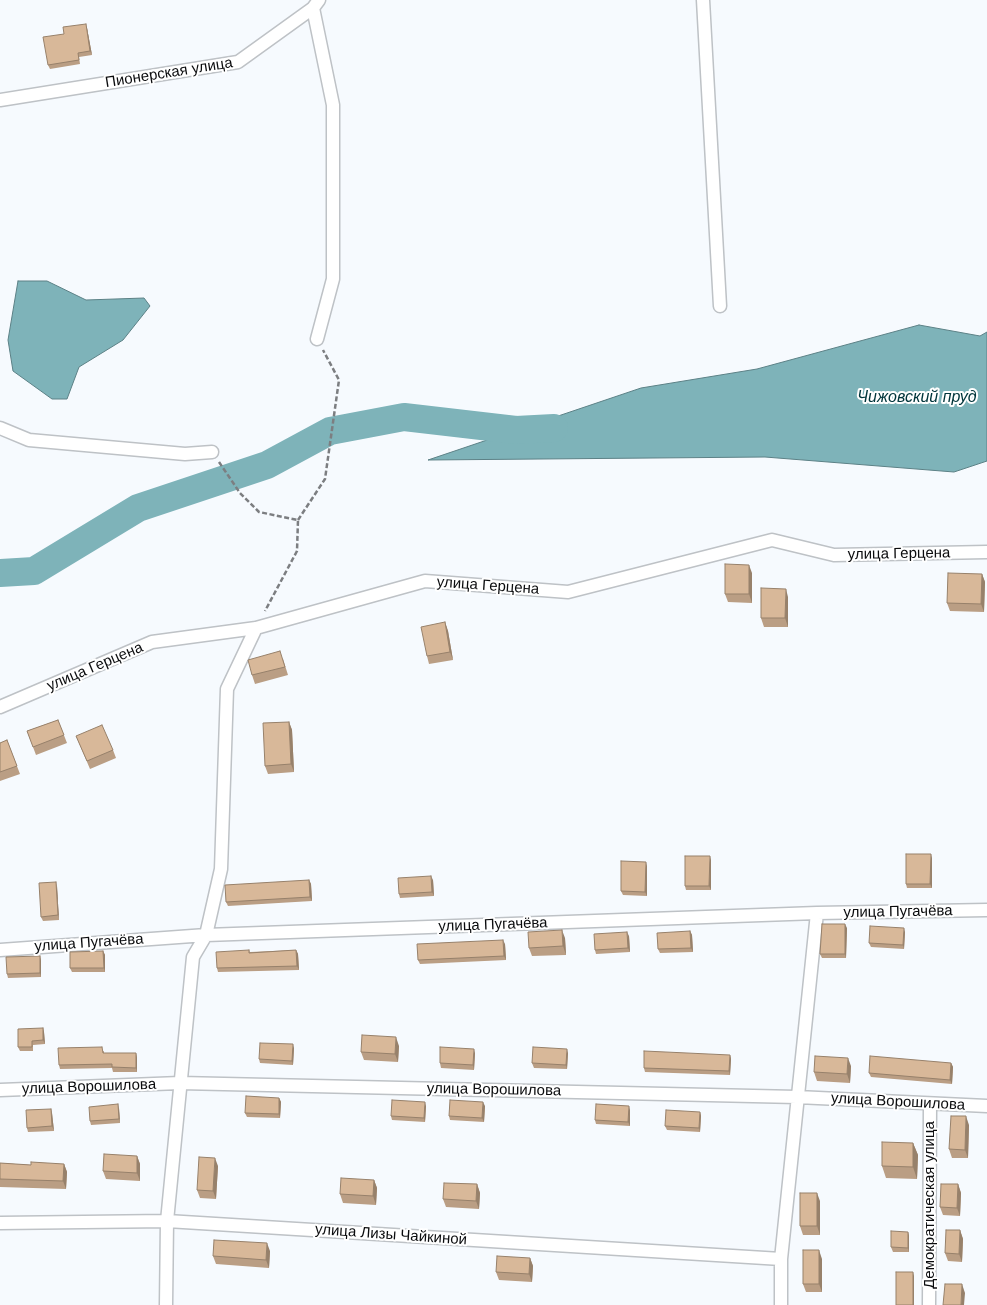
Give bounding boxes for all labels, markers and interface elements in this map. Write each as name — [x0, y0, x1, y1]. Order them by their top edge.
street label: Пионерская улица — [104, 54, 234, 92]
water label: Чижовский пруд — [857, 388, 977, 408]
street label: улица Герцена — [848, 544, 950, 564]
street label: улица Герцена — [436, 573, 540, 599]
street label: улица Герцена — [44, 639, 146, 695]
street label: улица Пугачёва — [843, 902, 953, 922]
street label: улица Пугачёва — [438, 914, 548, 936]
street label: улица Пугачёва — [34, 930, 144, 956]
street label: улица Ворошилова — [22, 1076, 156, 1098]
street label: улица Ворошилова — [427, 1080, 561, 1100]
street label: улица Ворошилова — [830, 1089, 966, 1115]
street label: Демократическая улица — [921, 1121, 939, 1289]
street label: улица Лизы Чайкиной — [314, 1221, 468, 1249]

